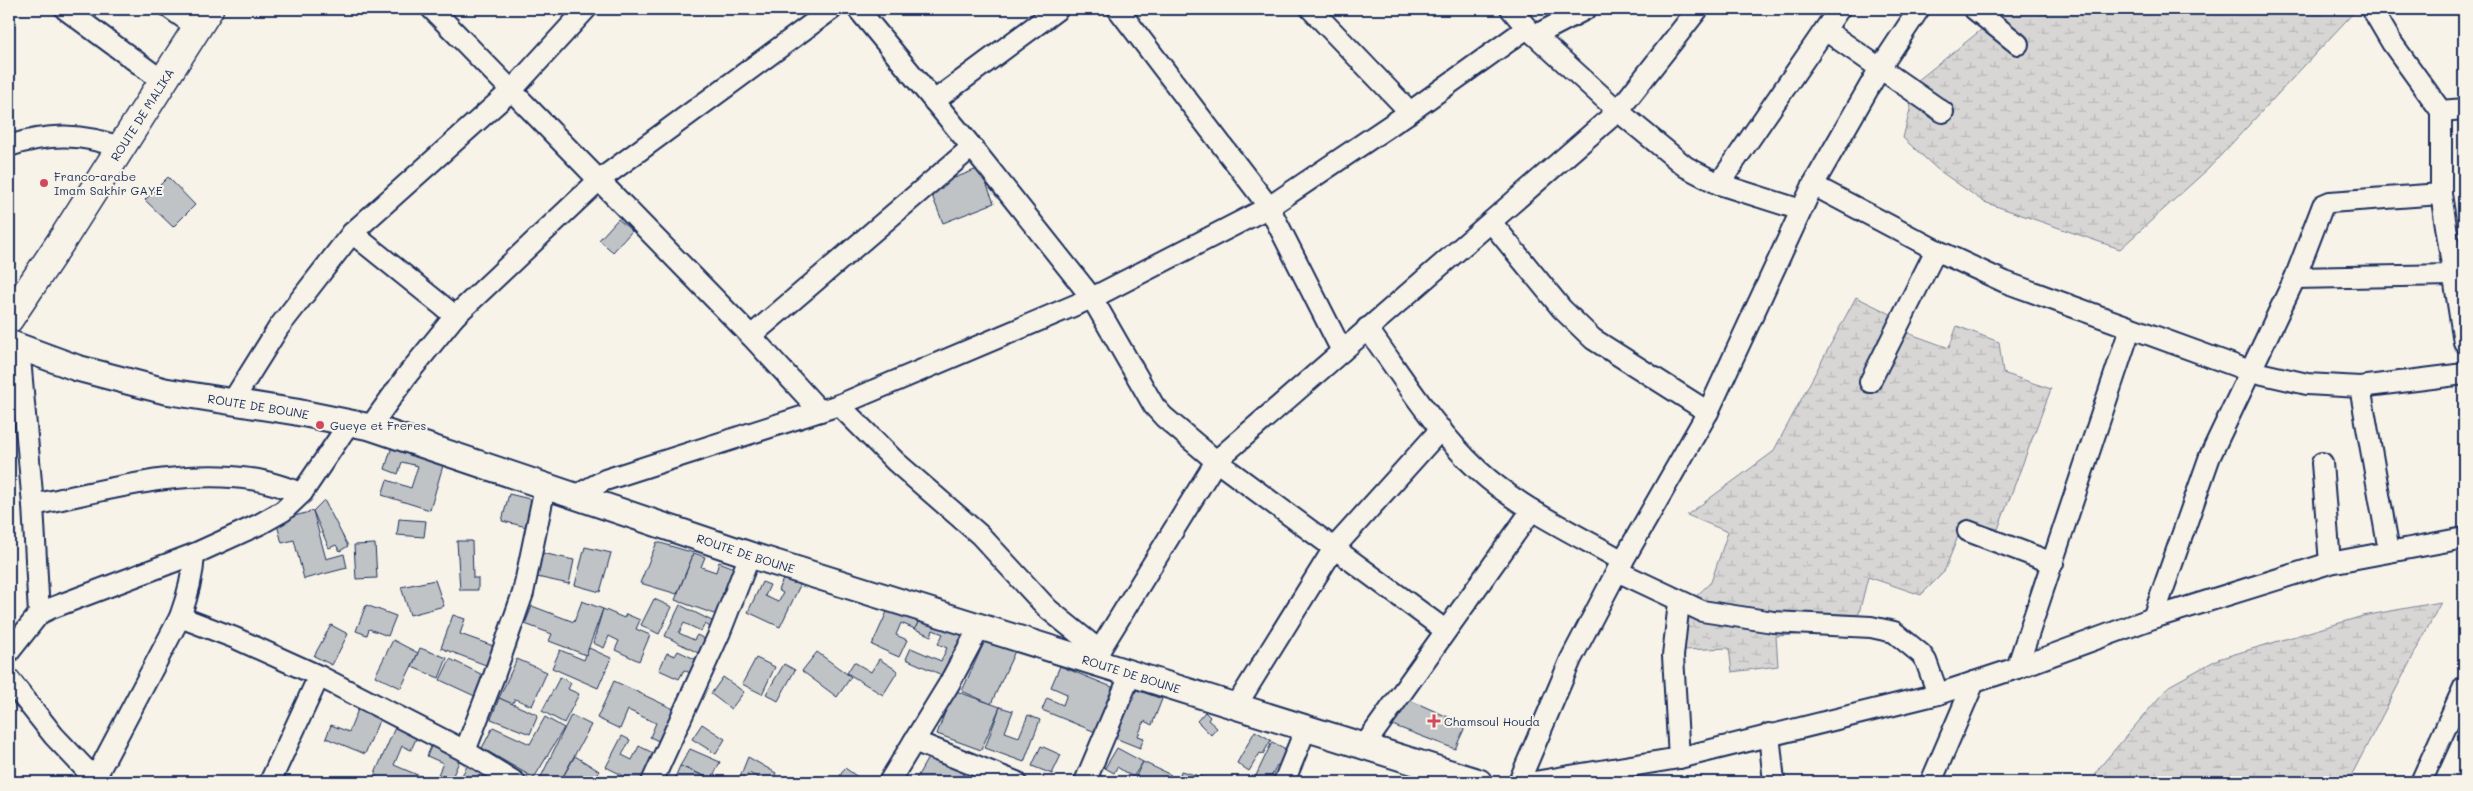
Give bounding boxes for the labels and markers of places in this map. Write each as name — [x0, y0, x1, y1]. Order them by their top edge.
place label: Franco-arabe Imam Sakhir GAYE — [54, 168, 163, 198]
marker: Franco-arabe Imam Sakhir GAYE — [38, 177, 50, 189]
place label: Gueye et Freres — [330, 417, 427, 433]
marker: Gueye et Freres — [314, 419, 326, 431]
place label: Chamsoul Houda — [1444, 713, 1540, 729]
marker: Chamsoul Houda — [1428, 715, 1440, 727]

